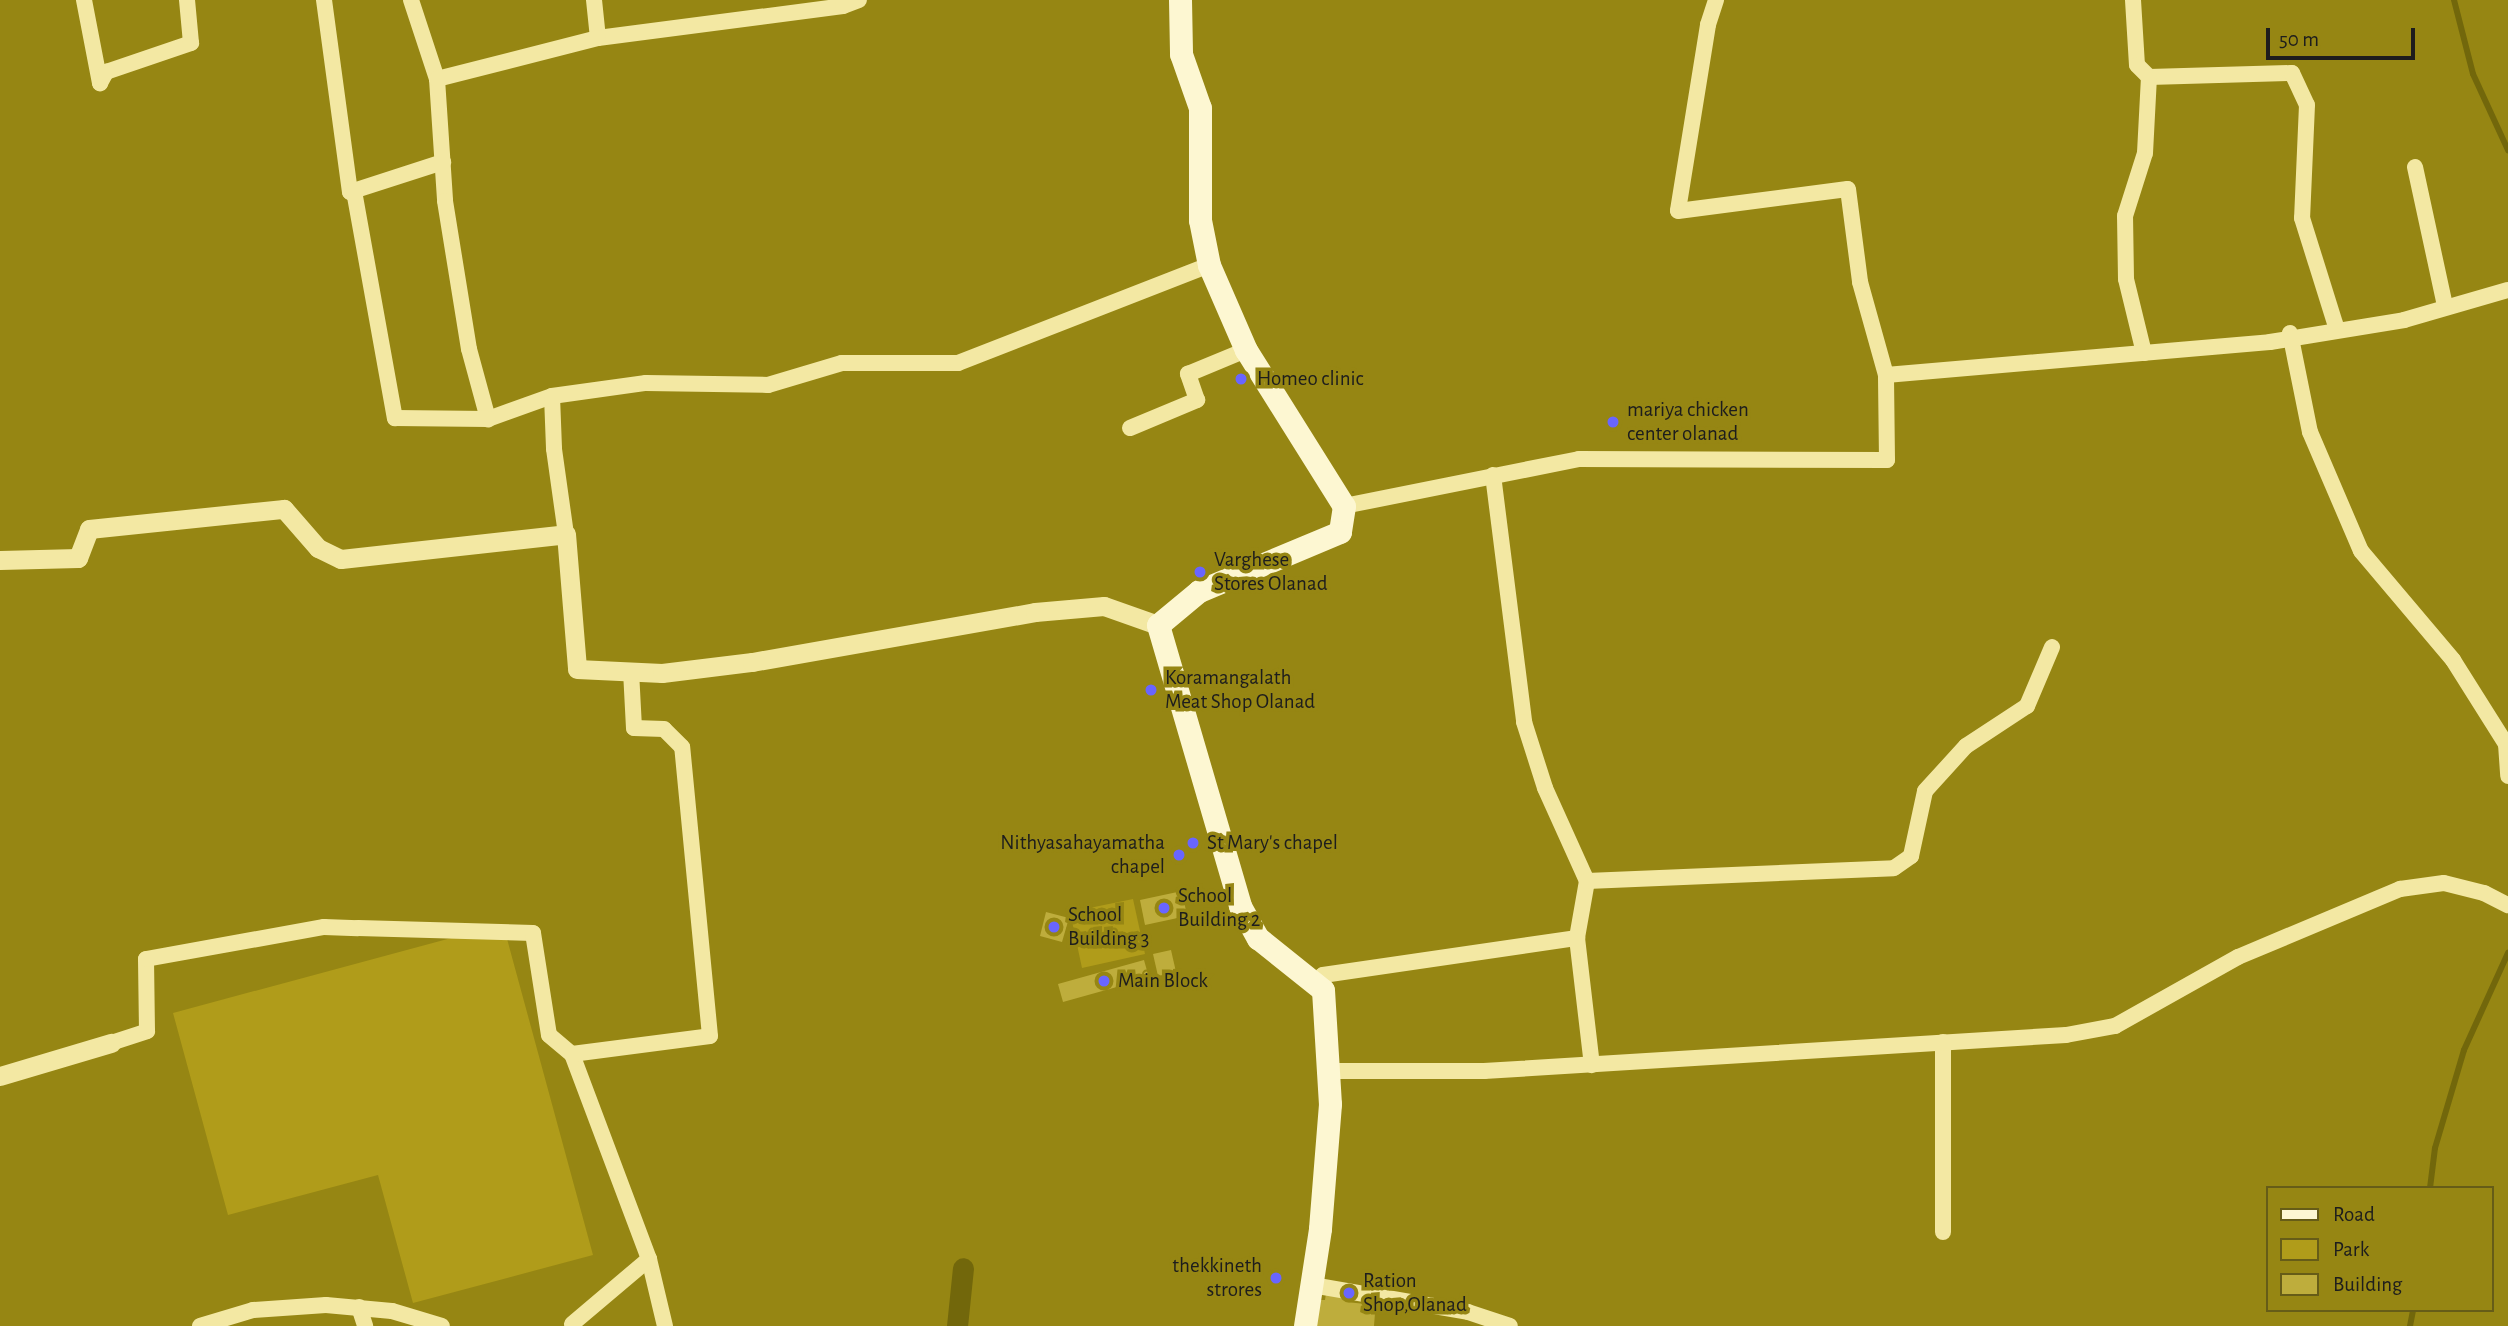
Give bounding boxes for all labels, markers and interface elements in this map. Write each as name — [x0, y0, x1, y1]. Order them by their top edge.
scale bar — [2270, 14, 2419, 58]
text: 50 m — [2279, 29, 2319, 50]
place label: Homeo clinic — [1257, 366, 1364, 392]
marker: Homeo clinic — [1231, 369, 1251, 389]
place label: mariya chicken center olanad — [1627, 397, 1749, 447]
marker: mariya chicken center olanad — [1605, 414, 1621, 430]
place label: Varghese Stores Olanad — [1214, 547, 1328, 597]
marker: Varghese Stores Olanad — [1192, 564, 1208, 580]
place label: Koramangalath Meat Shop Olanad — [1165, 665, 1315, 715]
marker: Koramangalath Meat Shop Olanad — [1143, 682, 1159, 698]
place label: Nithyasahayamatha chapel — [1000, 830, 1165, 880]
place label: St Mary's chapel — [1207, 830, 1338, 856]
marker: St Mary's chapel — [1185, 835, 1201, 851]
marker: Nithyasahayamatha chapel — [1171, 847, 1187, 863]
place label: School Building 2 — [1178, 883, 1260, 933]
marker: School Building 2 — [1156, 900, 1172, 916]
place label: School Building 3 — [1068, 902, 1149, 952]
marker: School Building 3 — [1046, 919, 1062, 935]
place label: Main Block — [1118, 968, 1208, 994]
marker: Main Block — [1096, 973, 1112, 989]
legend — [2266, 1186, 2494, 1312]
text: Road — [2333, 1204, 2375, 1225]
text: Park — [2333, 1239, 2369, 1260]
place label: thekkineth strores — [1172, 1253, 1262, 1303]
place label: Ration Shop,Olanad — [1363, 1268, 1467, 1318]
marker: thekkineth strores — [1268, 1270, 1284, 1286]
text: Building — [2333, 1274, 2402, 1295]
marker: Ration Shop,Olanad — [1341, 1285, 1357, 1301]

